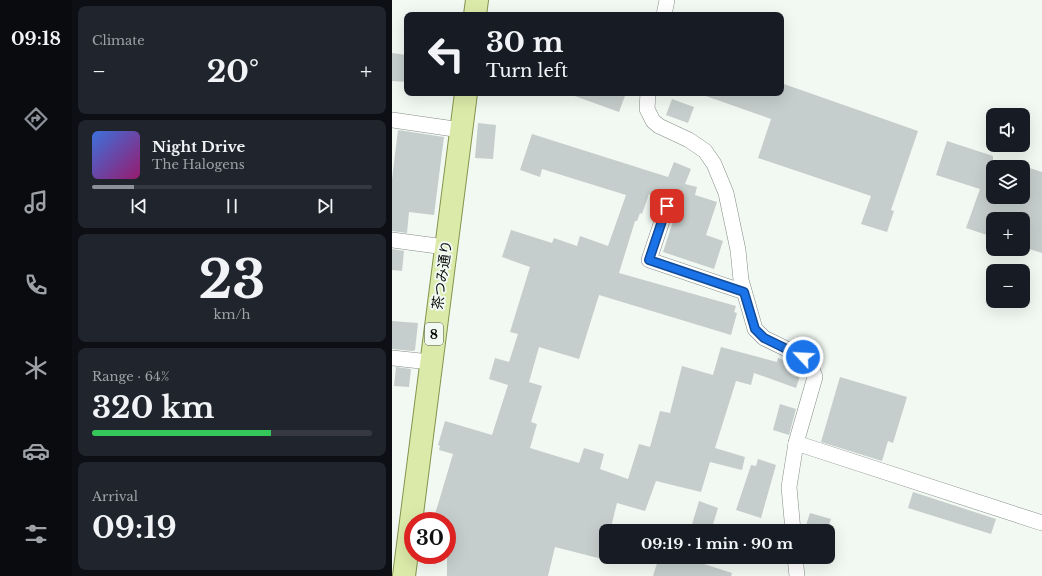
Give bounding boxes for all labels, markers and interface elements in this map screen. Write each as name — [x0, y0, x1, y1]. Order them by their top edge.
text: 30 m — [486, 25, 563, 60]
text: 09:18 — [11, 28, 61, 50]
icon: left — [420, 28, 472, 80]
text: Climate — [92, 32, 145, 49]
text: 20° — [207, 53, 259, 90]
text: − — [92, 58, 106, 85]
text: + — [360, 58, 372, 85]
text: Turn left — [486, 60, 568, 82]
icon: directions — [22, 105, 50, 133]
map controls — [986, 108, 1030, 308]
button: sound — [986, 108, 1030, 152]
text: Night Drive — [152, 137, 245, 156]
text: The Halogens — [152, 156, 245, 173]
button: layers — [986, 160, 1030, 204]
icon: music — [22, 188, 50, 216]
pin — [650, 189, 684, 223]
icon: previous — [128, 195, 150, 217]
icon: pause — [221, 195, 243, 217]
icon: next — [314, 195, 336, 217]
icon: arrive — [656, 195, 678, 217]
button: + — [986, 212, 1030, 256]
street label: 茶つみ通り — [428, 239, 456, 311]
text: 23 — [199, 248, 265, 312]
button: − — [986, 264, 1030, 308]
icon: phone — [22, 271, 50, 299]
text: km/h — [214, 306, 250, 323]
road number: 8 — [425, 323, 443, 345]
position arrow — [782, 336, 824, 378]
icon: climate — [22, 354, 50, 382]
text: Range · 64% — [92, 368, 169, 385]
text: 320 km — [92, 389, 214, 426]
icon: car — [22, 437, 50, 465]
text: Arrival — [92, 488, 138, 505]
text: 09:19 — [92, 509, 177, 546]
speed limit sign: 30 — [404, 512, 456, 564]
icon: filters — [22, 520, 50, 548]
text: 09:19 · 1 min · 90 m — [641, 534, 793, 553]

